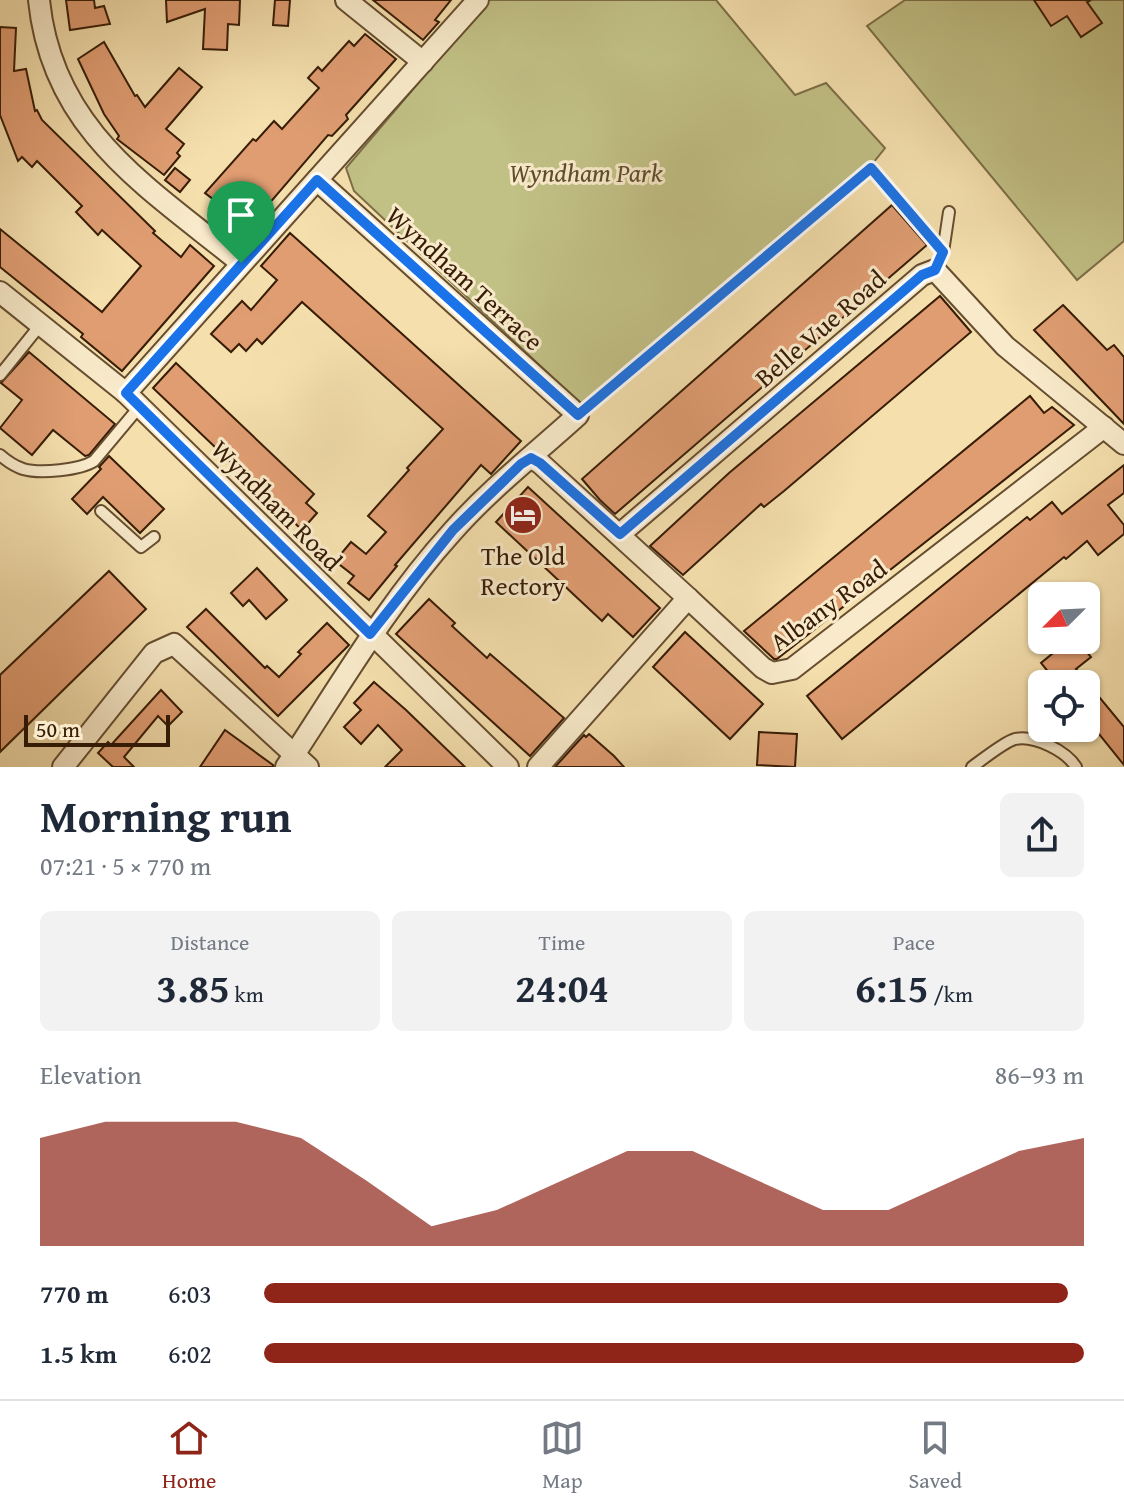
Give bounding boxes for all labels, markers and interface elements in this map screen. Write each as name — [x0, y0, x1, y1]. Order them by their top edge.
park label: Wyndham Park — [509, 153, 663, 192]
pin — [207, 181, 275, 263]
icon: arrive — [219, 193, 263, 237]
street label: Wyndham Terrace — [378, 196, 552, 360]
street label: Belle Vue Road — [746, 260, 894, 396]
street label: Wyndham Road — [202, 430, 352, 580]
hotel icon: The Old Rectory — [502, 494, 544, 536]
place label: The Old Rectory — [481, 536, 565, 605]
street label: Albany Road — [761, 549, 895, 661]
north arrow — [1028, 582, 1100, 654]
map controls — [1028, 582, 1100, 742]
button: locate — [1028, 670, 1100, 742]
scale bar — [24, 711, 170, 747]
text: 50 m — [36, 713, 80, 745]
text: Morning run — [40, 784, 291, 848]
button: share — [1000, 793, 1084, 877]
text: 07:21 · 5 × 770 m — [40, 846, 211, 885]
text: Distance — [171, 926, 249, 958]
text: Time — [539, 926, 585, 958]
text: Pace — [893, 926, 935, 958]
text: 3.85 — [156, 958, 230, 1017]
text: 24:04 — [515, 958, 609, 1017]
text: 6:15 — [855, 958, 929, 1017]
text: km — [230, 978, 264, 1010]
text: /km — [929, 978, 973, 1010]
text: Elevation — [40, 1055, 142, 1094]
text: 86–93 m — [995, 1055, 1084, 1094]
text: 770 m — [40, 1274, 108, 1313]
text: 6:03 — [168, 1274, 212, 1313]
text: 1.5 km — [40, 1334, 117, 1373]
text: 6:02 — [168, 1334, 212, 1373]
tab: Home — [162, 1416, 216, 1496]
tab: Map — [540, 1416, 584, 1496]
tab: Saved — [909, 1416, 962, 1496]

